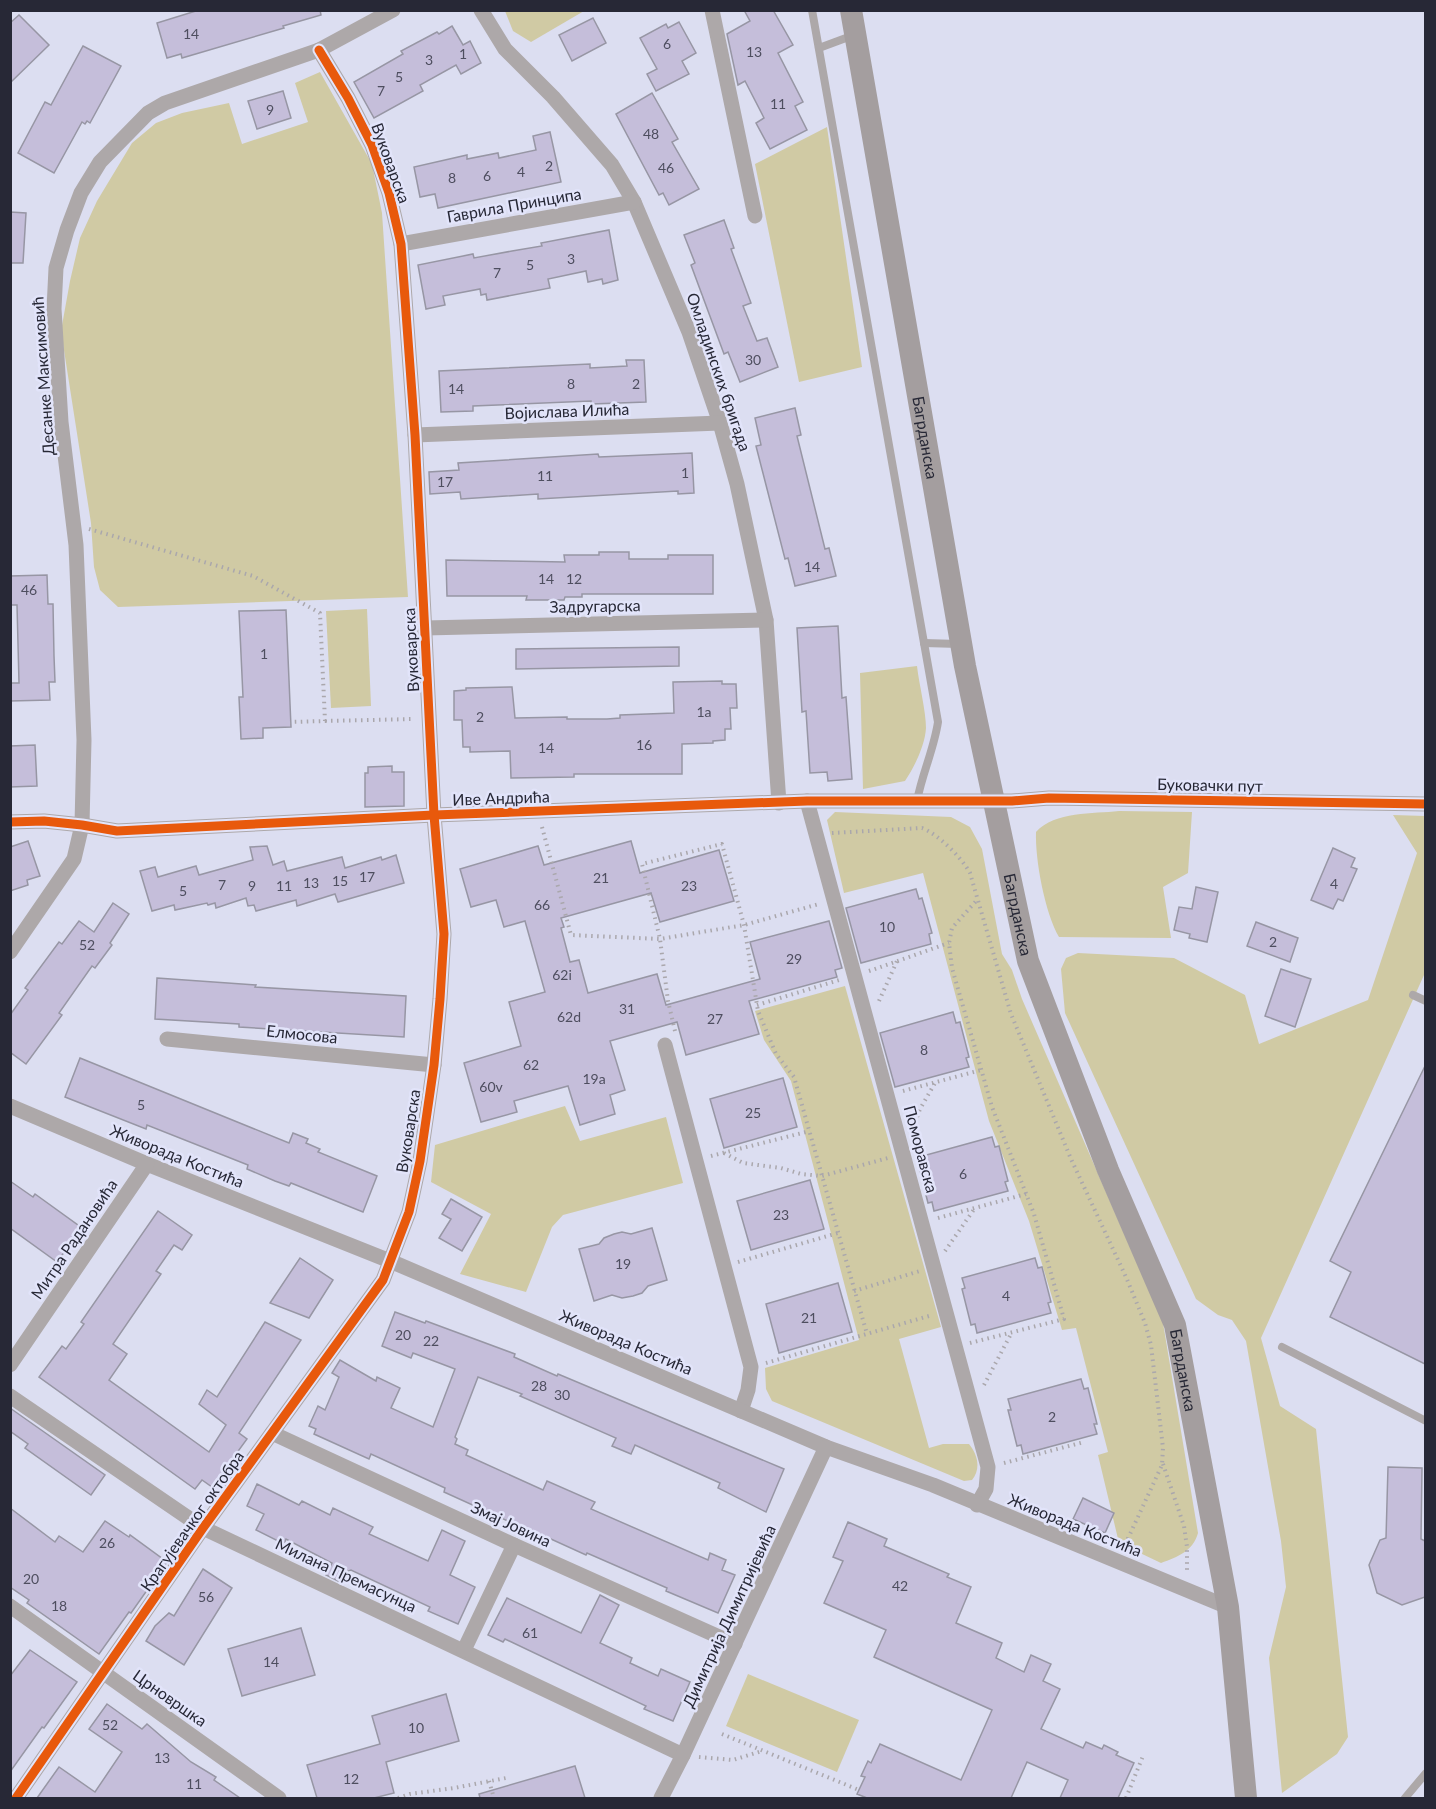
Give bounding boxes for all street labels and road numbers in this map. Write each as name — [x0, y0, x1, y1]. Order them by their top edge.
street label: Вуковарска — [368, 120, 415, 206]
street label: Гаврила Принципа — [445, 183, 583, 226]
street label: Омладинских бригада — [683, 290, 756, 454]
street label: Десанке Максимовић — [27, 296, 58, 456]
street label: Багрданска — [909, 395, 942, 480]
street label: Војислава Илића — [504, 399, 630, 422]
street label: Задругарска — [549, 595, 641, 616]
street label: Вуковарска — [399, 608, 422, 693]
street label: Буковачки пут — [1157, 774, 1263, 795]
street label: Иве Андрића — [452, 786, 550, 809]
street label: Багрданска — [1001, 871, 1037, 957]
street label: Елмосова — [266, 1020, 339, 1047]
street label: Вуковарска — [392, 1088, 423, 1174]
street label: Поморавска — [901, 1103, 942, 1195]
street label: Живорада Костића — [108, 1120, 247, 1191]
street label: Митра Радановића — [26, 1175, 121, 1302]
street label: Живорада Костића — [557, 1305, 696, 1378]
street label: Багрданска — [1167, 1327, 1201, 1413]
street label: Крагујевачког октобра — [136, 1447, 247, 1595]
street label: Живорада Костића — [1006, 1489, 1145, 1560]
street label: Змај Јовина — [468, 1497, 554, 1550]
street label: Димитрија Димитријевића — [678, 1522, 779, 1710]
street label: Милана Премасунца — [273, 1534, 420, 1616]
street label: Црновршка — [130, 1665, 211, 1730]

